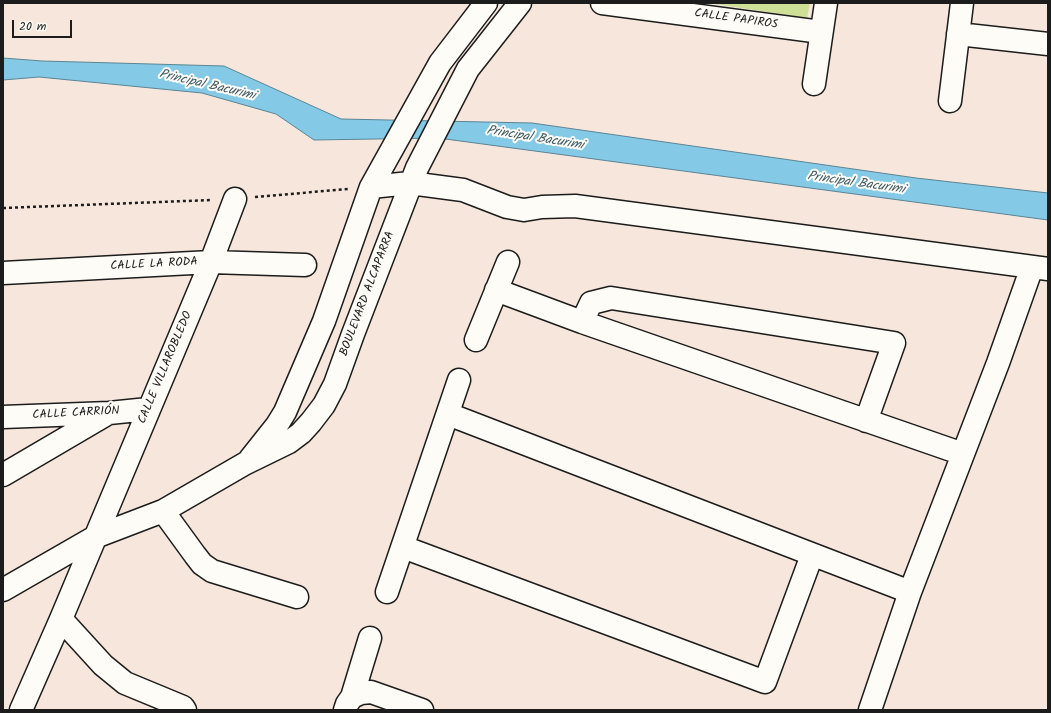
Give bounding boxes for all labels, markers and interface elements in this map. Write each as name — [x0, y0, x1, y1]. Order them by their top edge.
street label: CALLE PAPIROS — [693, 7, 779, 33]
scale bar — [14, 12, 74, 38]
text: 20 m — [19, 17, 46, 36]
water label: Principal Bacurimi — [157, 67, 257, 105]
water label: Principal Bacurimi — [485, 124, 585, 154]
water label: Principal Bacurimi — [806, 169, 906, 199]
street label: BOULEVARD ALCAPARRA — [338, 230, 398, 358]
street label: CALLE LA RODA — [110, 256, 198, 274]
street label: CALLE VILLAROBLEDO — [136, 310, 196, 426]
street label: CALLE CARRIÓN — [32, 405, 120, 423]

